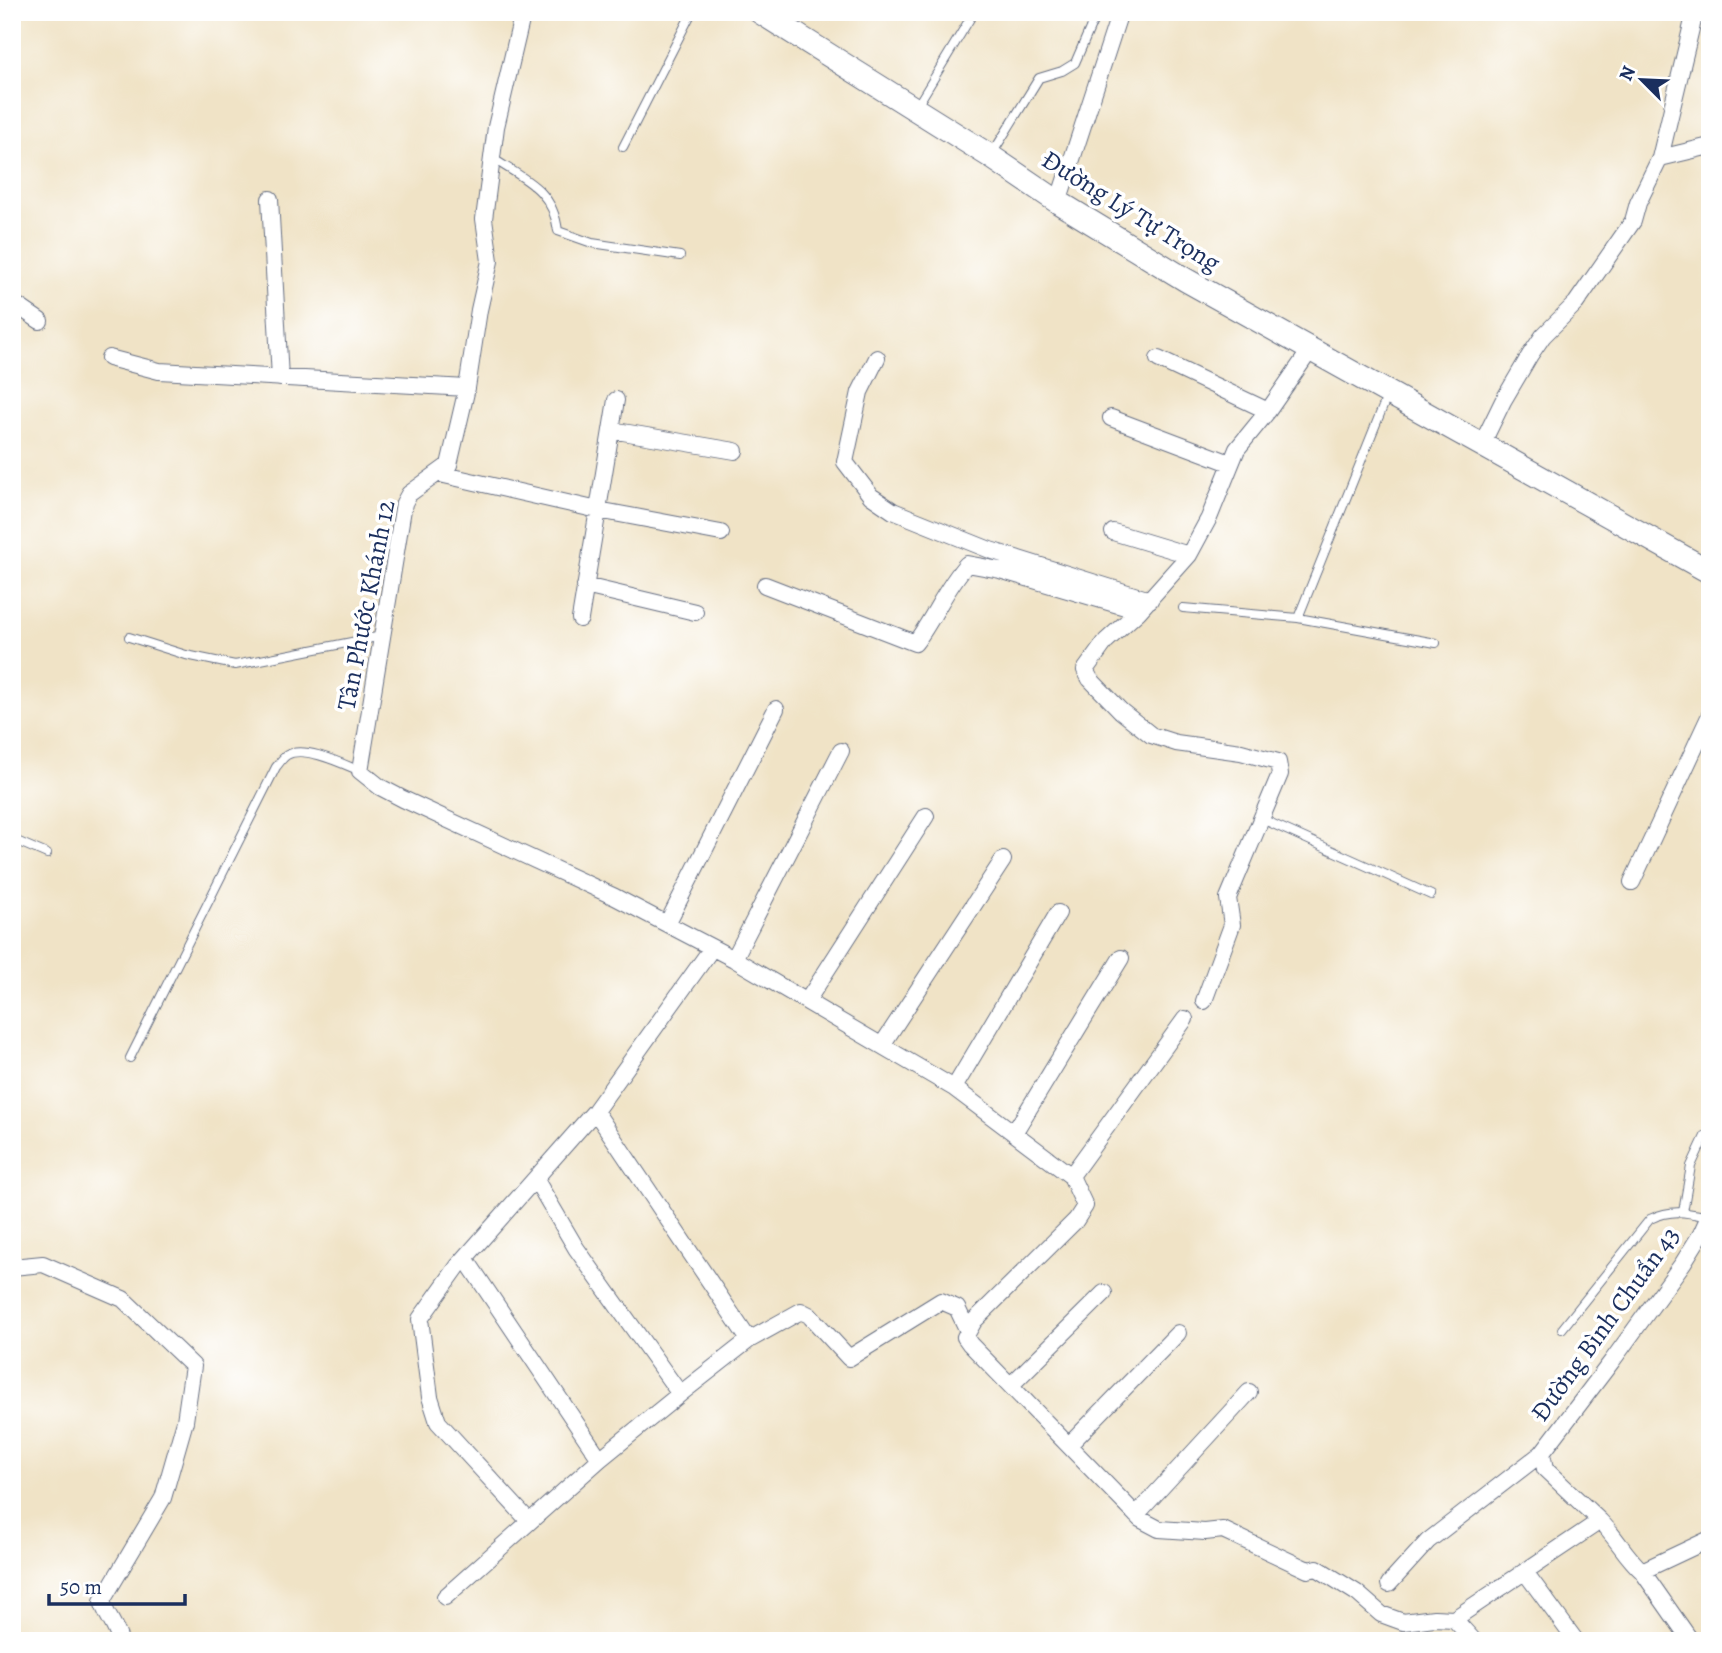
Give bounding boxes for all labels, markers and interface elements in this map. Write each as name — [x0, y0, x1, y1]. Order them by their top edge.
north arrow — [1606, 46, 1676, 116]
text: N — [1613, 62, 1642, 85]
street label: Đường Lý Tự Trọng — [1035, 142, 1227, 280]
street label: Tân Phước Khánh 12 — [328, 497, 404, 713]
street label: Đường Bình Chuẩn 43 — [1522, 1219, 1688, 1429]
scale bar — [49, 1562, 186, 1606]
text: 50 m — [60, 1573, 102, 1601]

